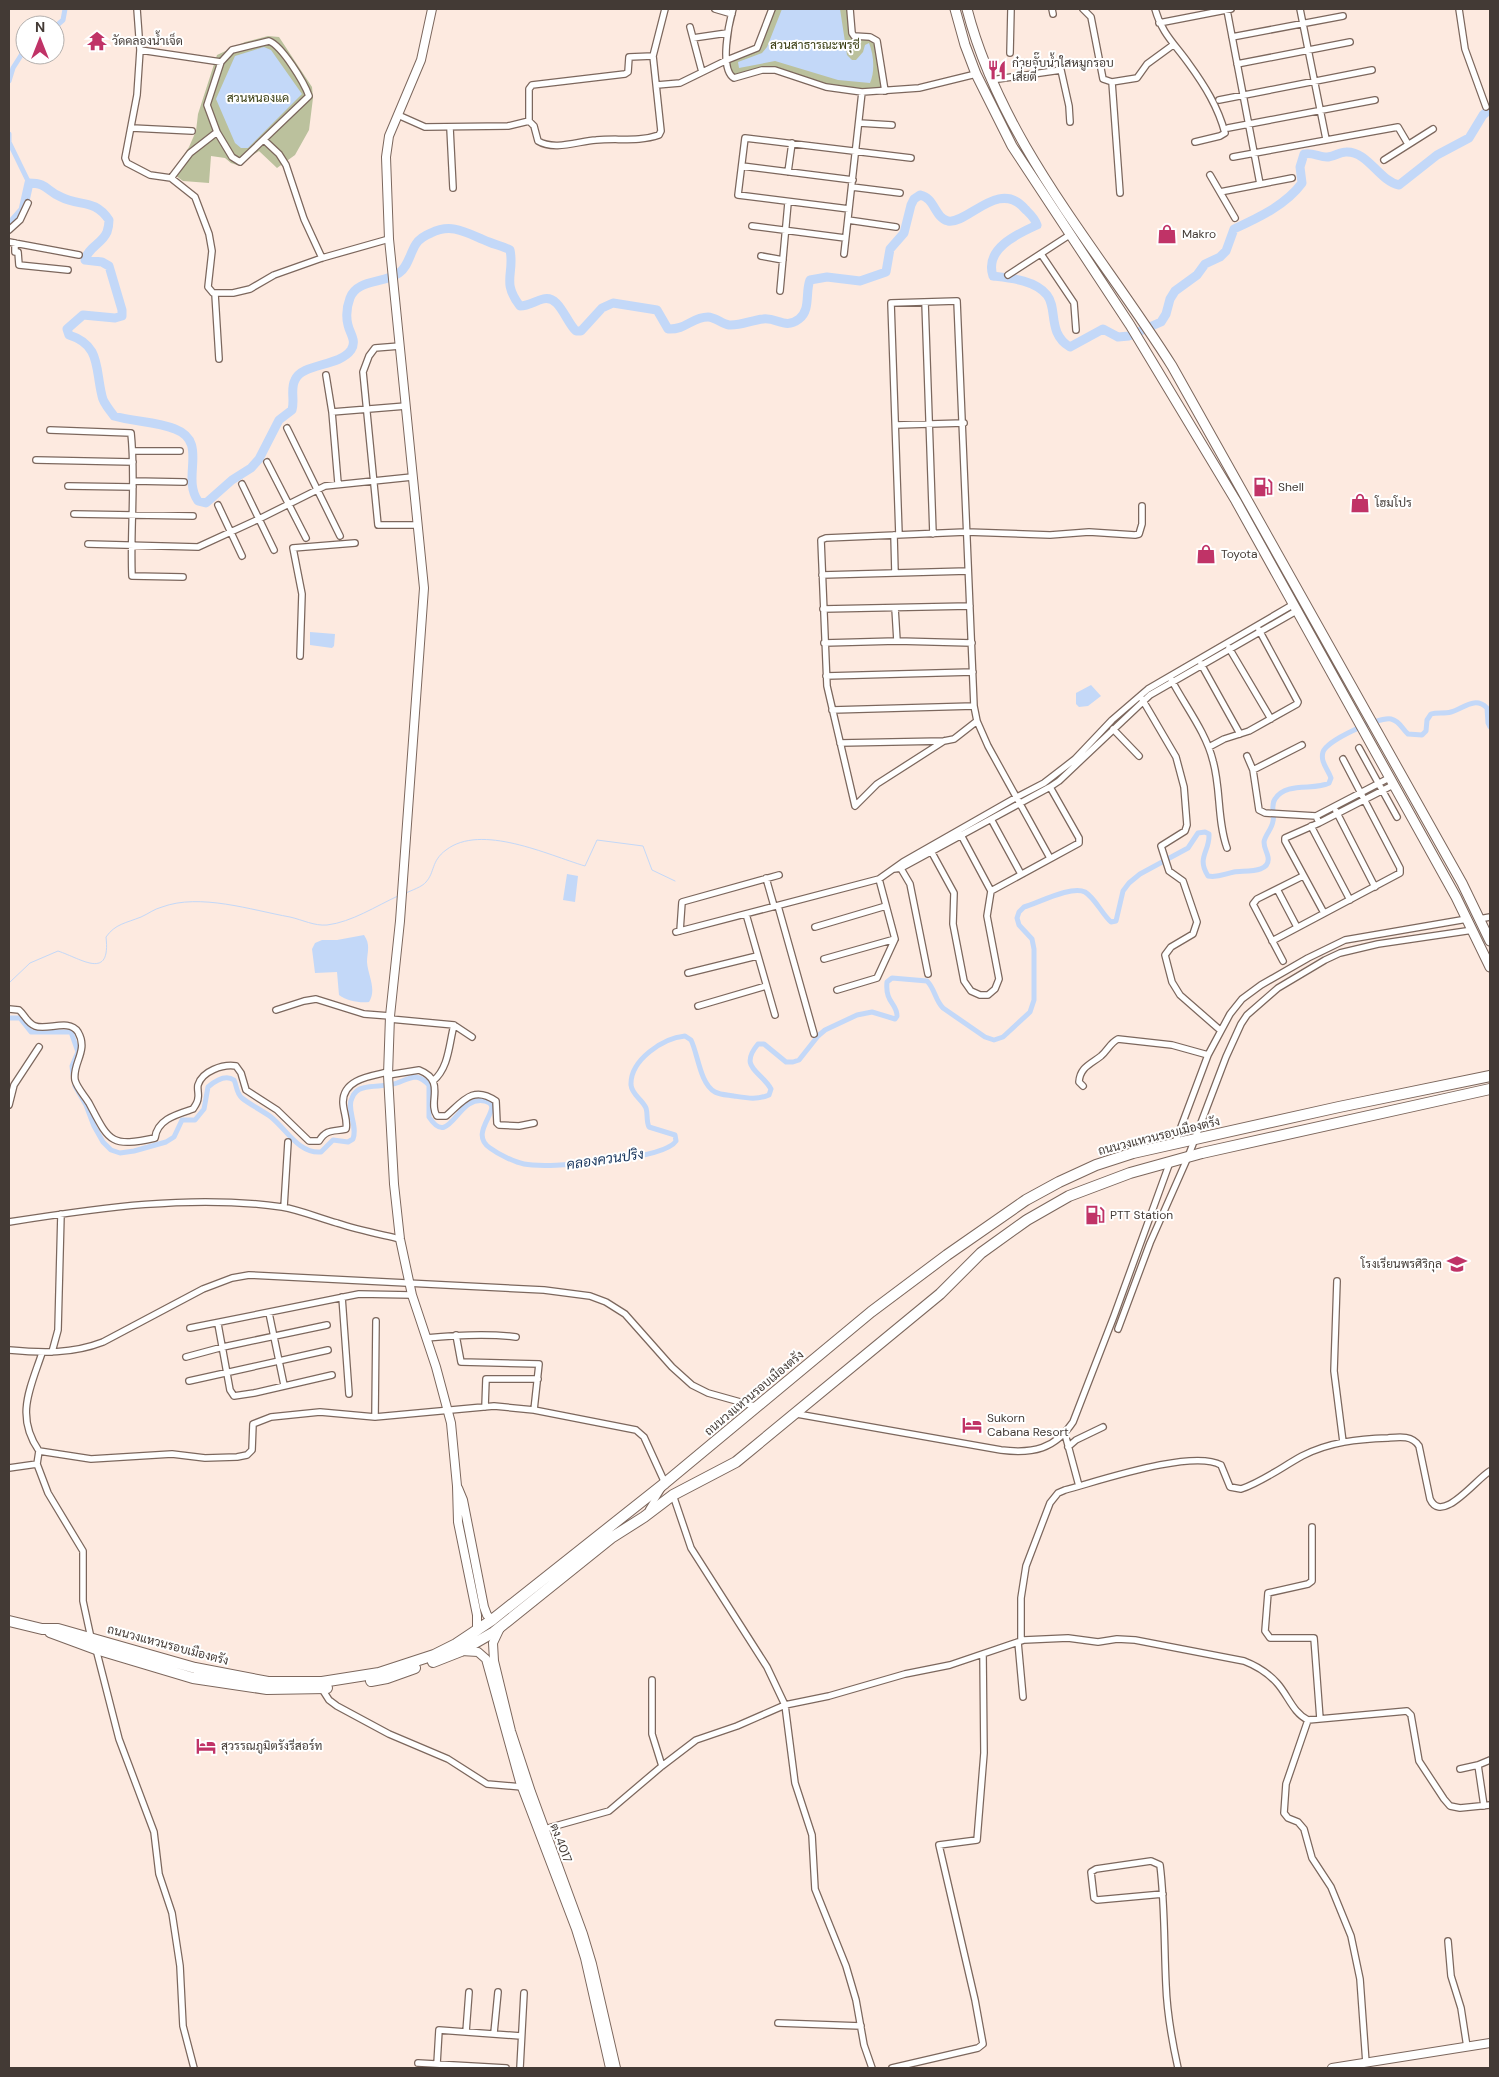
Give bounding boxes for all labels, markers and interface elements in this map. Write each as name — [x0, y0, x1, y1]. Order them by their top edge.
north arrow — [15, 15, 65, 65]
text: N — [35, 18, 45, 36]
temple icon: วัดคลองน้ำเจ็ด — [86, 30, 108, 52]
place label: วัดคลองน้ำเจ็ด — [112, 30, 183, 49]
park label: สวนสาธารณะพรุชี — [770, 37, 860, 54]
place label: ก๋วยจั๊บน้ำใสหมูกรอบ เสี่ยตี๋ — [1012, 52, 1114, 85]
restaurant icon: ก๋วยจั๊บน้ำใสหมูกรอบ เสี่ยตี๋ — [986, 59, 1008, 81]
park label: สวนหนองแค — [227, 90, 289, 106]
shop icon: Makro — [1156, 223, 1178, 245]
place label: Makro — [1182, 226, 1216, 242]
fuel station icon: Shell — [1252, 476, 1274, 498]
place label: Shell — [1278, 479, 1304, 495]
shop icon: โฮมโปร — [1349, 492, 1371, 514]
place label: โฮมโปร — [1374, 495, 1412, 511]
shop icon: Toyota — [1195, 543, 1217, 565]
place label: Toyota — [1221, 546, 1258, 562]
street label: ถนนวงแหวนรอบเมืองตรัง — [1096, 1113, 1222, 1159]
water label: คลองควนปริง — [565, 1145, 645, 1173]
fuel station icon: PTT Station — [1084, 1204, 1106, 1226]
place label: PTT Station — [1110, 1207, 1173, 1223]
school or university icon: โรงเรียนพรศิริกุล — [1446, 1253, 1468, 1275]
place label: โรงเรียนพรศิริกุล — [1360, 1256, 1442, 1273]
street label: ถนนวงแหวนรอบเมืองตรัง — [701, 1347, 807, 1439]
place label: Sukorn Cabana Resort — [987, 1410, 1069, 1440]
hotel icon: Sukorn Cabana Resort — [961, 1414, 983, 1436]
street label: ถนนวงแหวนรอบเมืองตรัง — [106, 1621, 230, 1669]
hotel icon: สุวรรณภูมิตรังรีสอร์ท — [195, 1735, 217, 1757]
place label: สุวรรณภูมิตรังรีสอร์ท — [221, 1738, 323, 1755]
street label: ตง.4017 — [546, 1821, 576, 1865]

